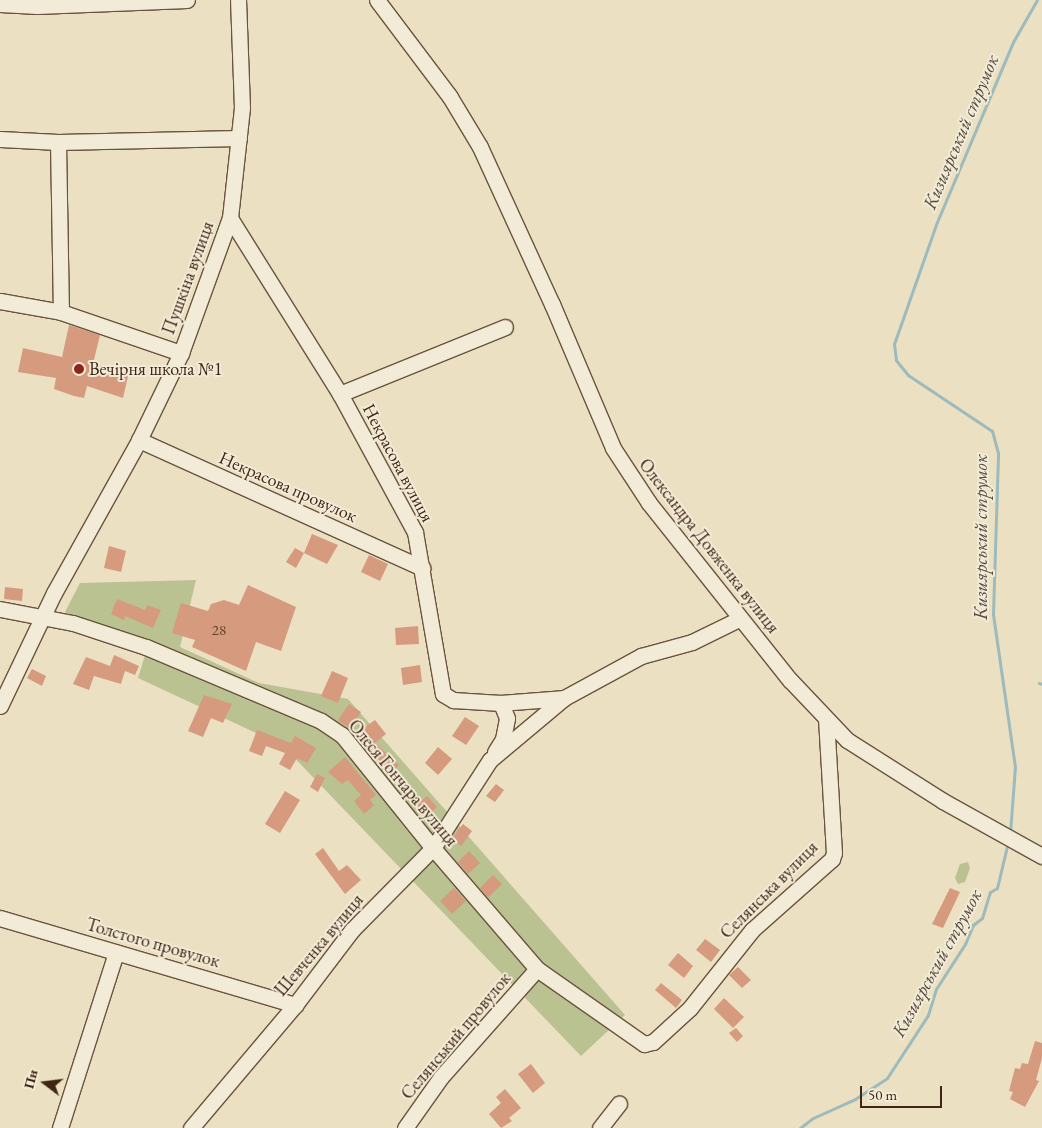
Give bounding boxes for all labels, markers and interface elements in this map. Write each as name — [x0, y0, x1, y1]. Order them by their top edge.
water label: Кизиярський струмок — [918, 51, 1004, 213]
street label: Пушкіна вулиця — [158, 219, 218, 337]
place label: Вечірня школа №1 — [89, 358, 222, 380]
marker: Вечірня школа №1 — [73, 363, 85, 375]
street label: Некрасова вулиця — [358, 400, 438, 526]
street label: Некрасова провулок — [216, 447, 360, 527]
street label: Олександра Довженка вулиця — [634, 454, 784, 638]
water label: Кизиярський струмок — [970, 454, 992, 620]
house number: 28 — [212, 621, 226, 639]
street label: Олеся Гончара вулиця — [344, 715, 462, 851]
street label: Селянська вулиця — [716, 837, 822, 943]
water label: Кизиярський струмок — [887, 885, 987, 1041]
street label: Шевченка вулиця — [270, 889, 368, 1001]
street label: Толстого провулок — [84, 914, 222, 972]
street label: Селянський провулок — [396, 968, 516, 1104]
north arrow — [20, 1058, 70, 1108]
text: Пн — [19, 1068, 42, 1091]
scale bar — [862, 1076, 944, 1108]
text: 50 m — [868, 1085, 897, 1104]

